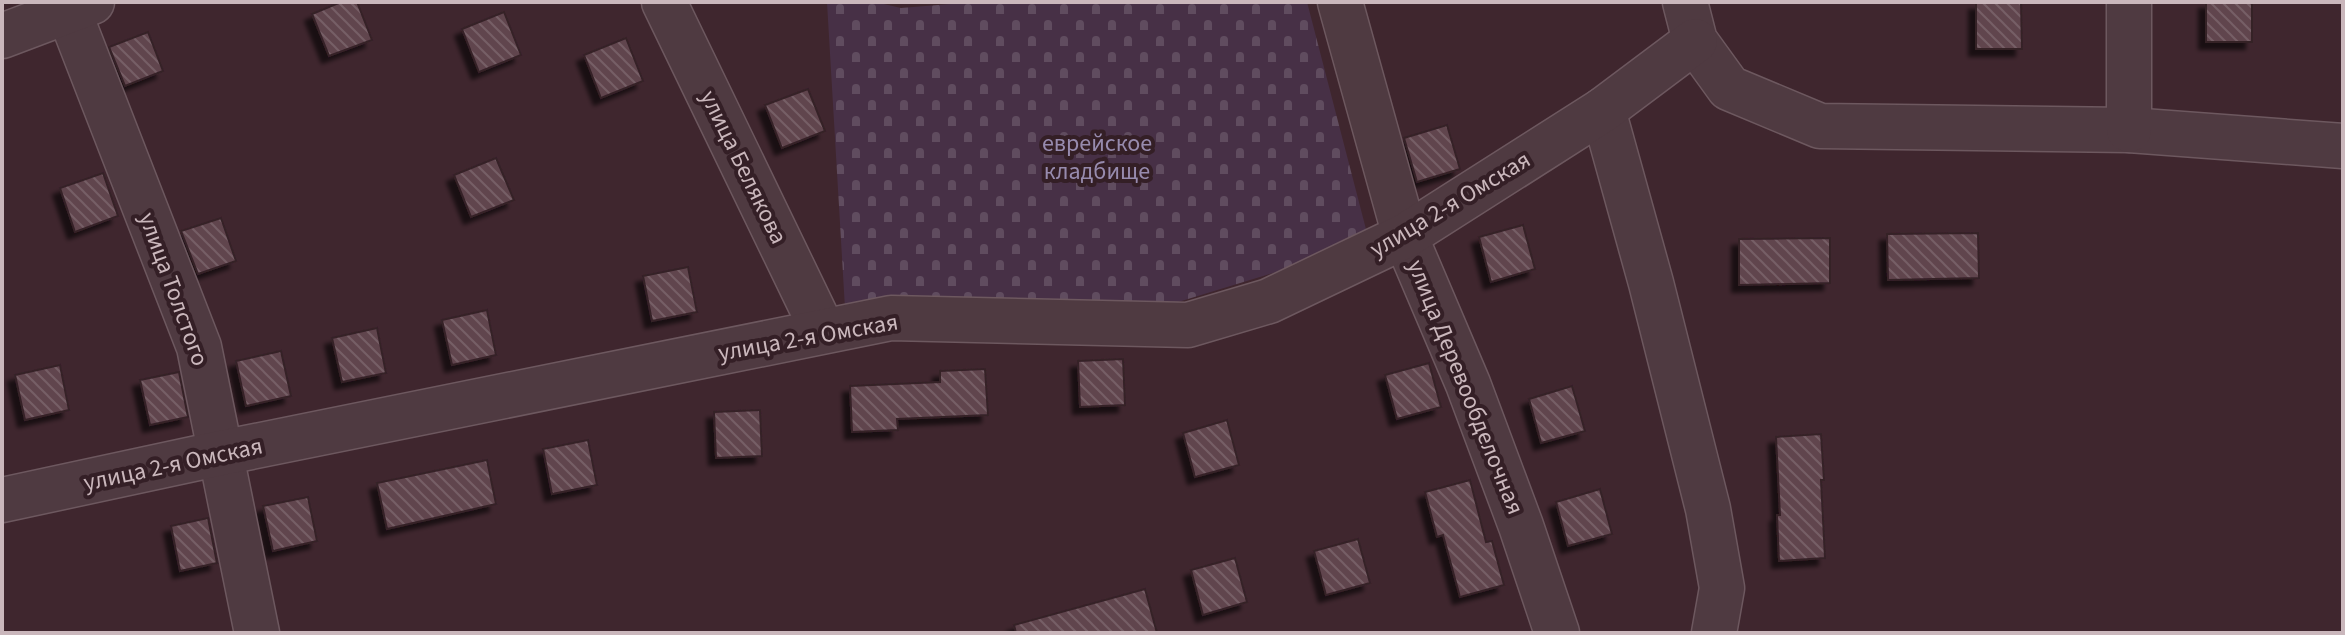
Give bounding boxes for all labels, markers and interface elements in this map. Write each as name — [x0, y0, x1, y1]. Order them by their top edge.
street label: улица Белякова — [691, 84, 796, 250]
park label: еврейское кладбище — [1042, 126, 1152, 189]
street label: улица 2-я Омская — [1363, 143, 1537, 266]
street label: улица Толстого — [130, 208, 218, 371]
street label: улица Деревообделочная — [1398, 254, 1533, 520]
street label: улица 2-я Омская — [715, 304, 901, 371]
street label: улица 2-я Омская — [80, 428, 266, 501]

